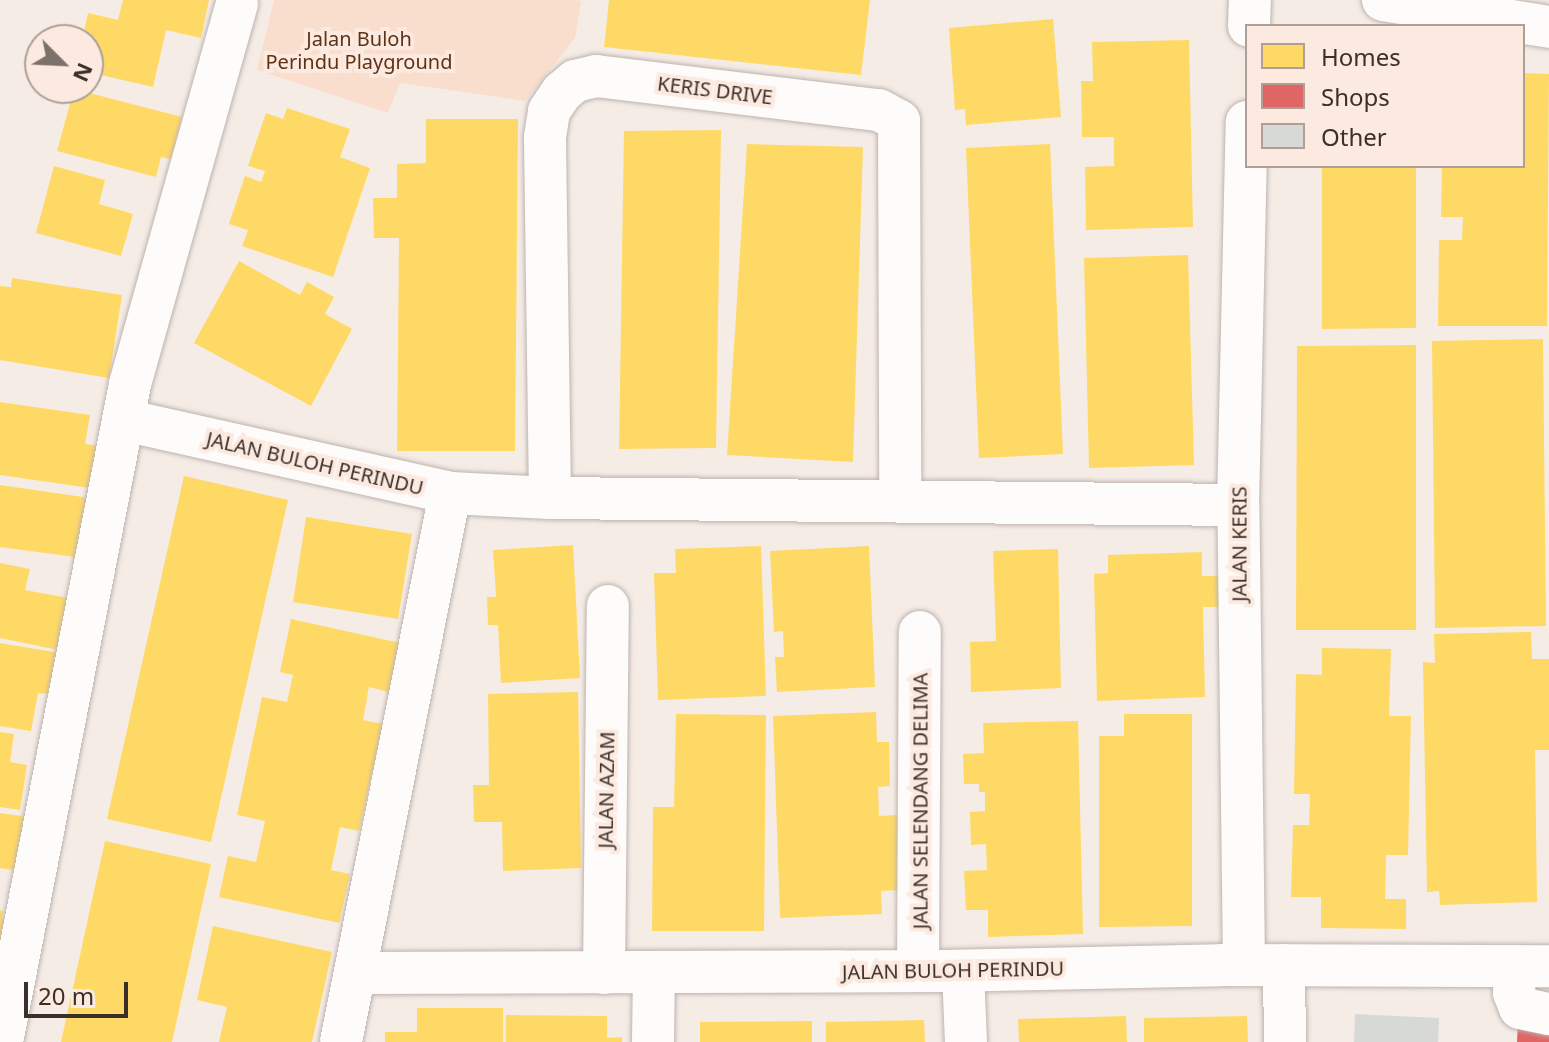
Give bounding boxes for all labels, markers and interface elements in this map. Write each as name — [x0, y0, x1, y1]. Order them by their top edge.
north arrow — [24, 24, 104, 104]
legend — [1245, 24, 1525, 168]
park label: Jalan Buloh Perindu Playground — [266, 27, 452, 74]
text: Homes — [1321, 40, 1401, 73]
text: N — [67, 59, 101, 87]
street label: KERIS DRIVE — [656, 71, 774, 109]
text: Shops — [1321, 80, 1390, 113]
text: Other — [1321, 120, 1387, 153]
street label: JALAN BULOH PERINDU — [204, 426, 426, 500]
street label: JALAN KERIS — [1227, 486, 1251, 602]
street label: JALAN SELENDANG DELIMA — [908, 673, 932, 929]
street label: JALAN AZAM — [593, 731, 619, 849]
street label: JALAN BULOH PERINDU — [842, 956, 1064, 984]
scale bar — [28, 966, 132, 1016]
text: 20 m — [38, 979, 94, 1012]

